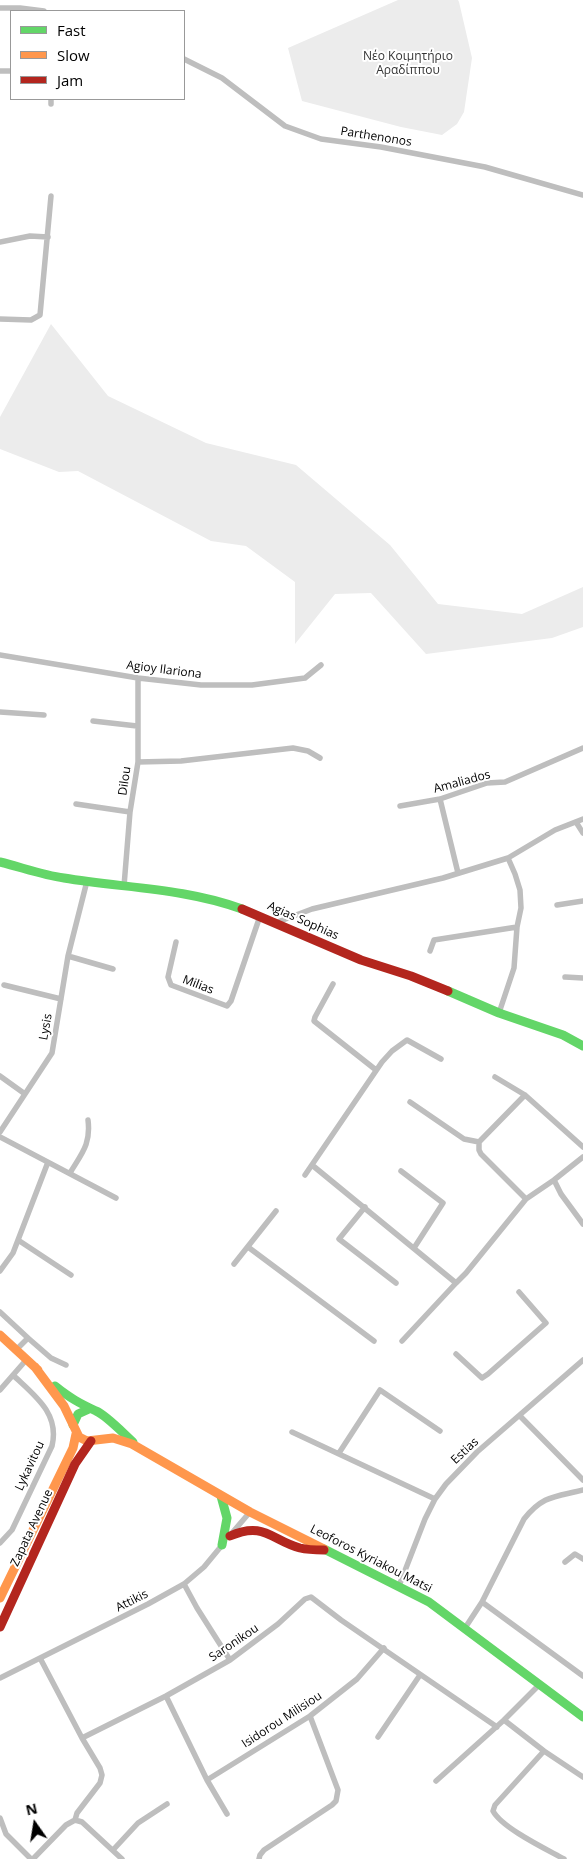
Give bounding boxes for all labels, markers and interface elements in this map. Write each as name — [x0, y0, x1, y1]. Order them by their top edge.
legend — [10, 10, 185, 100]
text: Fast — [57, 20, 86, 40]
text: Slow — [57, 45, 90, 65]
park label: Νέο Κοιμητήριο Αραδίππου — [363, 50, 453, 78]
text: Jam — [57, 70, 83, 90]
street label: Parthenonos — [339, 124, 413, 150]
street label: Agioy Ilariona — [126, 658, 202, 682]
street label: Dilou — [116, 765, 134, 797]
street label: Amaliados — [432, 767, 492, 797]
street label: Agias Sophias — [265, 899, 341, 943]
street label: Milias — [180, 972, 216, 998]
street label: Lysis — [37, 1013, 55, 1041]
street label: Estias — [448, 1435, 482, 1467]
street label: Lykavitou — [12, 1439, 48, 1493]
street label: Zapata Avenue — [8, 1487, 56, 1569]
street label: Leoforos Kyriakou Matsi — [308, 1522, 434, 1596]
street label: Attikis — [113, 1587, 151, 1615]
street label: Saronikou — [206, 1621, 262, 1665]
street label: Isidorou Milisiou — [239, 1689, 325, 1751]
text: N — [24, 1798, 39, 1819]
north arrow — [10, 1799, 60, 1849]

